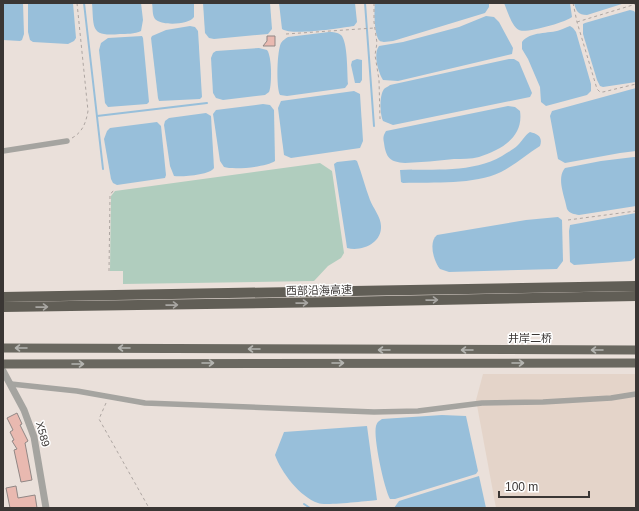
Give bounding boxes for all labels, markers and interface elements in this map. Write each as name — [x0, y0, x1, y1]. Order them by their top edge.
street label: 西部沿海高速 — [286, 283, 352, 297]
one-way arrow — [425, 296, 438, 304]
one-way arrow — [295, 299, 308, 307]
one-way arrow — [165, 301, 178, 309]
one-way arrow — [35, 303, 48, 310]
street label: 井岸二桥 — [508, 332, 552, 344]
one-way arrow — [15, 344, 28, 352]
one-way arrow — [118, 344, 131, 352]
one-way arrow — [248, 345, 261, 353]
one-way arrow — [378, 346, 391, 354]
one-way arrow — [461, 346, 474, 354]
one-way arrow — [591, 346, 604, 354]
one-way arrow — [201, 359, 214, 367]
one-way arrow — [331, 359, 344, 367]
one-way arrow — [511, 359, 524, 367]
one-way arrow — [71, 360, 84, 368]
street label: X589 — [34, 420, 52, 448]
scale bar — [499, 473, 589, 499]
text: 100 m — [505, 480, 538, 494]

